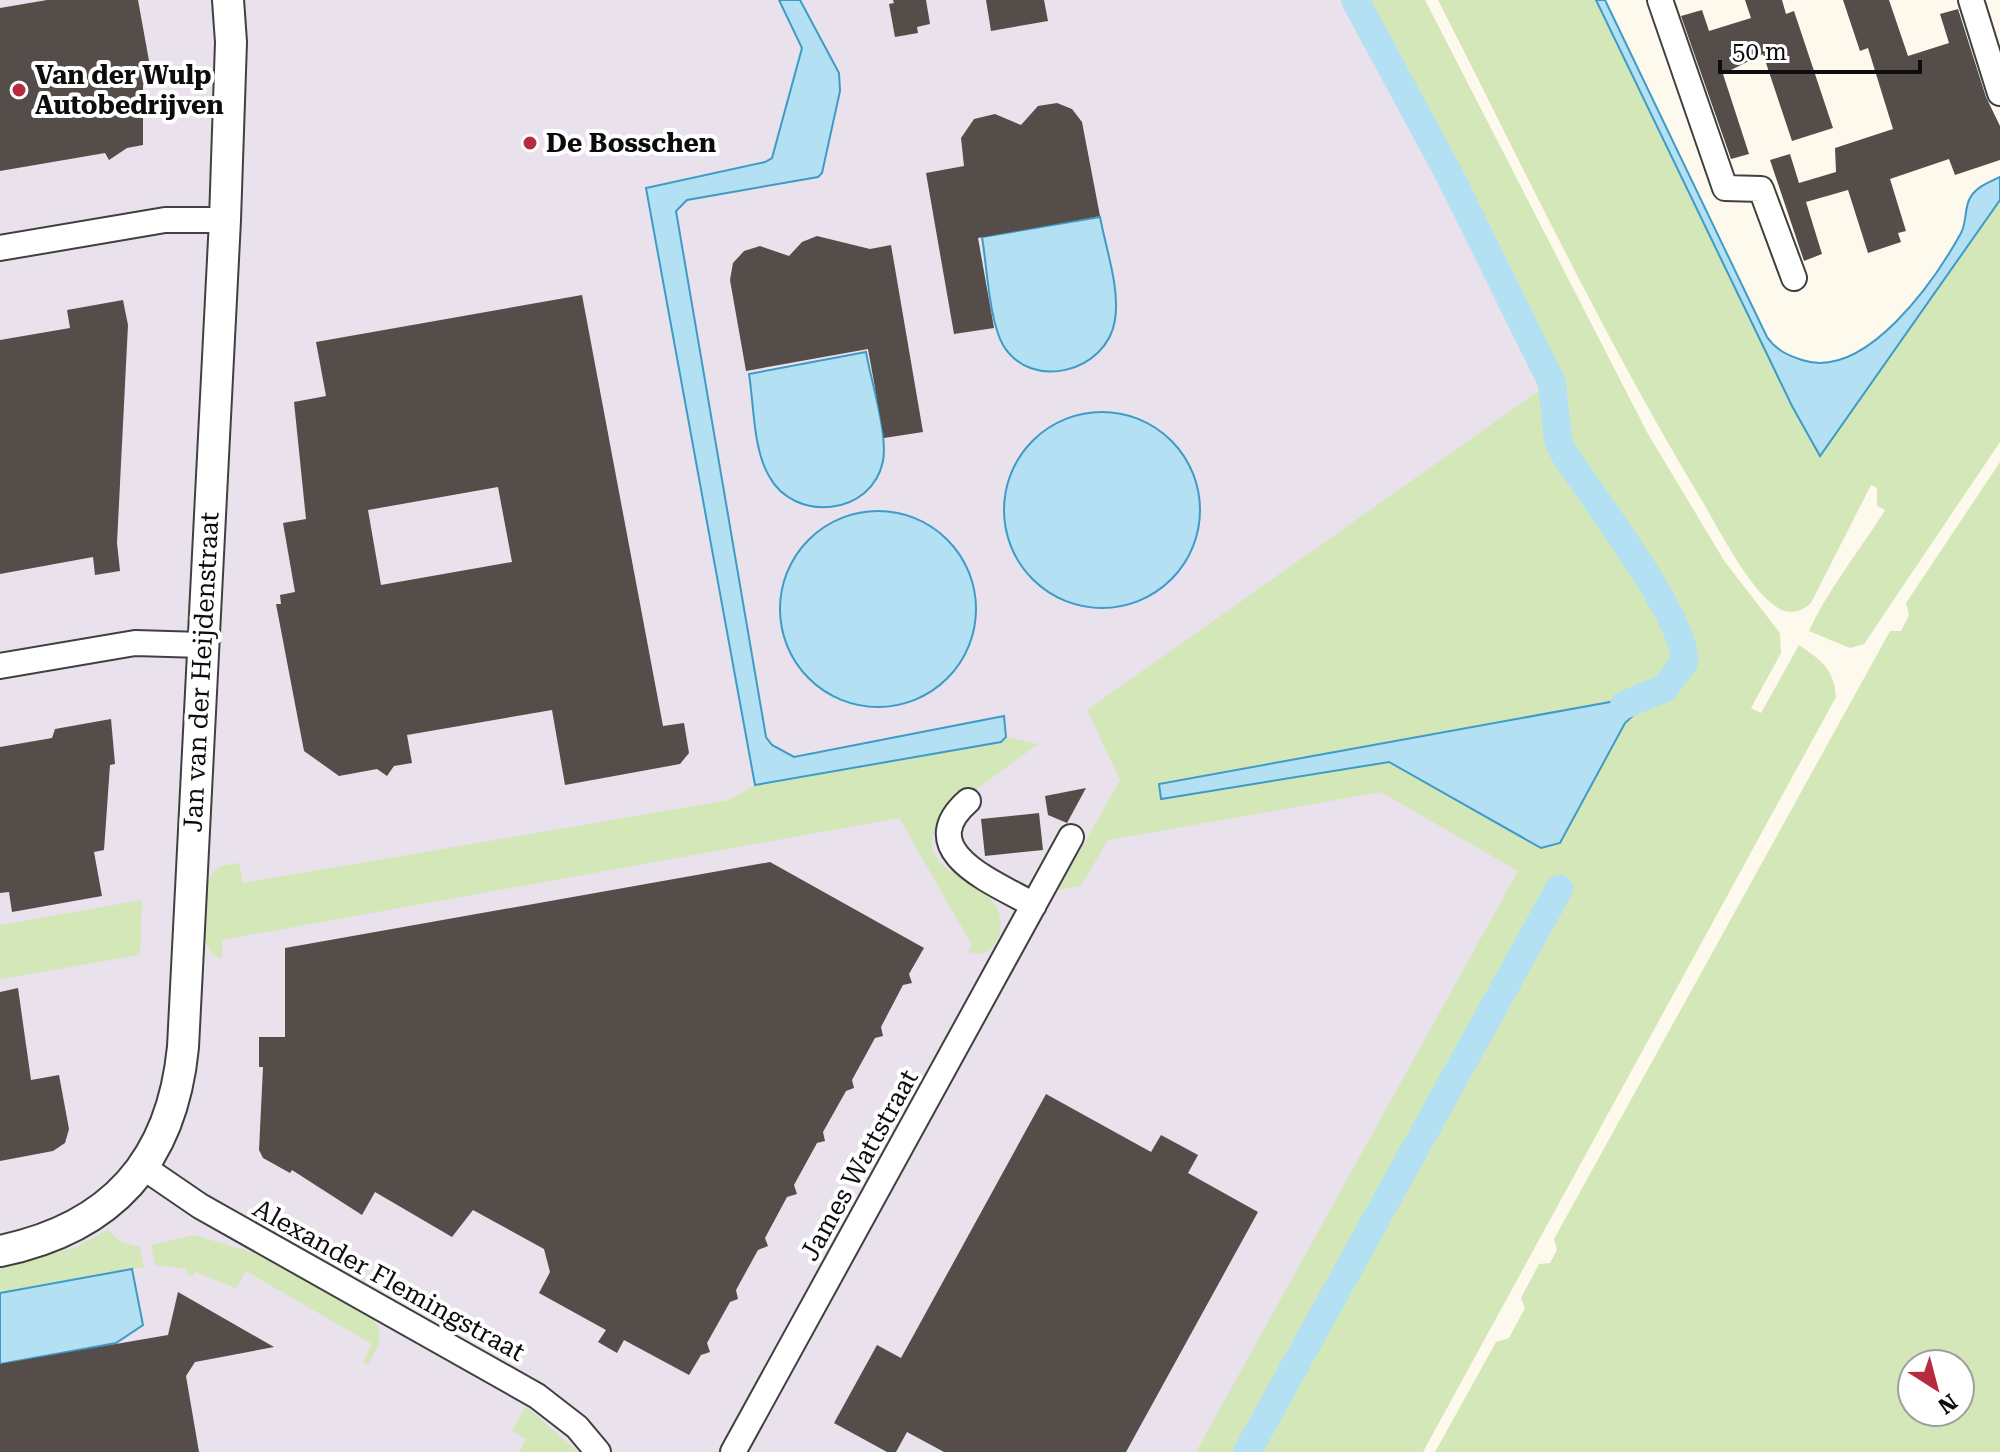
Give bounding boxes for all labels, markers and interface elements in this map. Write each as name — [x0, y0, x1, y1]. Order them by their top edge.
scale bar — [1720, 24, 1920, 74]
text: 50 m — [1732, 38, 1787, 66]
place label: Van der Wulp Autobedrijven — [35, 60, 224, 120]
marker: Van der Wulp Autobedrijven — [10, 81, 28, 99]
place label: De Bosschen — [546, 128, 716, 158]
marker: De Bosschen — [521, 134, 539, 152]
street label: Jan van der Heijdenstraat — [178, 511, 224, 833]
street label: James Wattstraat — [794, 1064, 924, 1266]
street label: Alexander Flemingstraat — [248, 1193, 530, 1367]
north arrow — [1896, 1348, 1976, 1428]
text: N — [1933, 1389, 1962, 1419]

